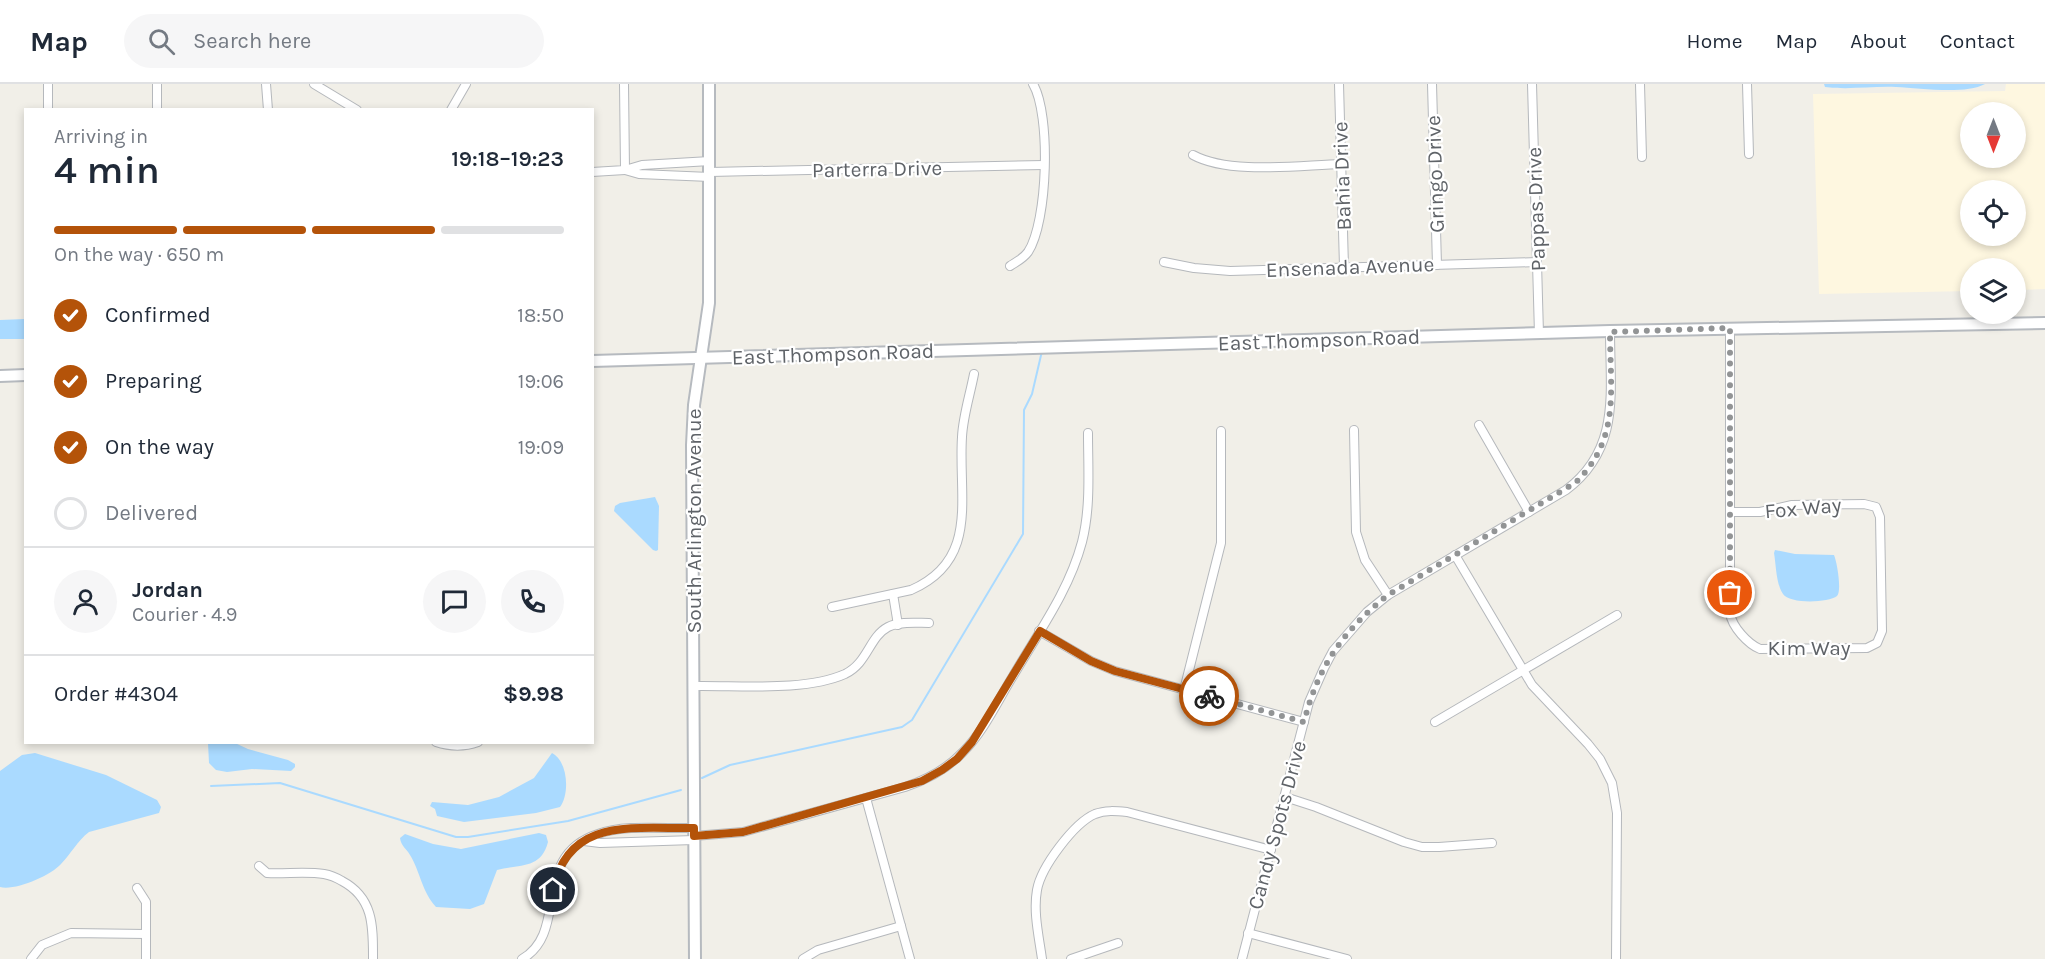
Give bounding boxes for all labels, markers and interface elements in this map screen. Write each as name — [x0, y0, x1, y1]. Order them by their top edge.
search box — [124, 14, 544, 68]
text: Map — [30, 25, 88, 58]
icon: search — [145, 25, 178, 58]
text: Search here — [193, 28, 311, 54]
text: Home — [1687, 29, 1743, 53]
text: Map — [1776, 29, 1817, 53]
text: About — [1850, 29, 1907, 53]
text: Contact — [1940, 29, 2015, 53]
north arrow — [1960, 102, 2026, 168]
map controls — [1960, 102, 2026, 324]
street label: Gringo Drive — [1421, 115, 1449, 233]
street label: Bahia Drive — [1328, 121, 1356, 231]
text: Arriving in — [54, 125, 148, 148]
text: 19:18–19:23 — [451, 146, 564, 172]
street label: Pappas Drive — [1522, 146, 1550, 272]
text: 4 min — [54, 147, 160, 193]
street label: Parterra Drive — [812, 156, 942, 182]
button: locate — [1960, 180, 2026, 246]
text: On the way · 650 m — [54, 243, 224, 266]
street label: Ensenada Avenue — [1265, 252, 1435, 282]
button: layers — [1960, 258, 2026, 324]
icon: check — [54, 299, 87, 332]
text: Confirmed — [105, 302, 211, 328]
text: 18:50 — [517, 304, 564, 327]
street label: East Thompson Road — [1217, 324, 1421, 356]
street label: East Thompson Road — [731, 338, 935, 370]
icon: check — [54, 365, 87, 398]
text: Preparing — [105, 368, 202, 394]
text: 19:06 — [518, 370, 564, 393]
street label: South Arlington Avenue — [682, 409, 706, 633]
icon: check — [54, 431, 87, 464]
text: On the way — [105, 434, 214, 460]
text: 19:09 — [518, 436, 564, 459]
street label: Fox Way — [1764, 493, 1843, 523]
text: Delivered — [105, 500, 198, 526]
pin — [1704, 567, 1755, 618]
button: person — [54, 570, 117, 633]
button: chat — [423, 570, 486, 633]
button: phone — [501, 570, 564, 633]
icon: bag — [1713, 576, 1746, 609]
text: Jordan — [132, 577, 203, 603]
text: Courier · 4.9 — [132, 603, 237, 626]
street label: Kim Way — [1767, 636, 1851, 660]
courier — [1179, 666, 1239, 726]
icon: bike — [1193, 680, 1226, 713]
text: Order #4304 — [54, 681, 178, 707]
text: $9.98 — [503, 681, 564, 707]
street label: Candy Spots Drive — [1243, 738, 1311, 912]
pin — [527, 864, 578, 915]
icon: home — [536, 873, 569, 906]

